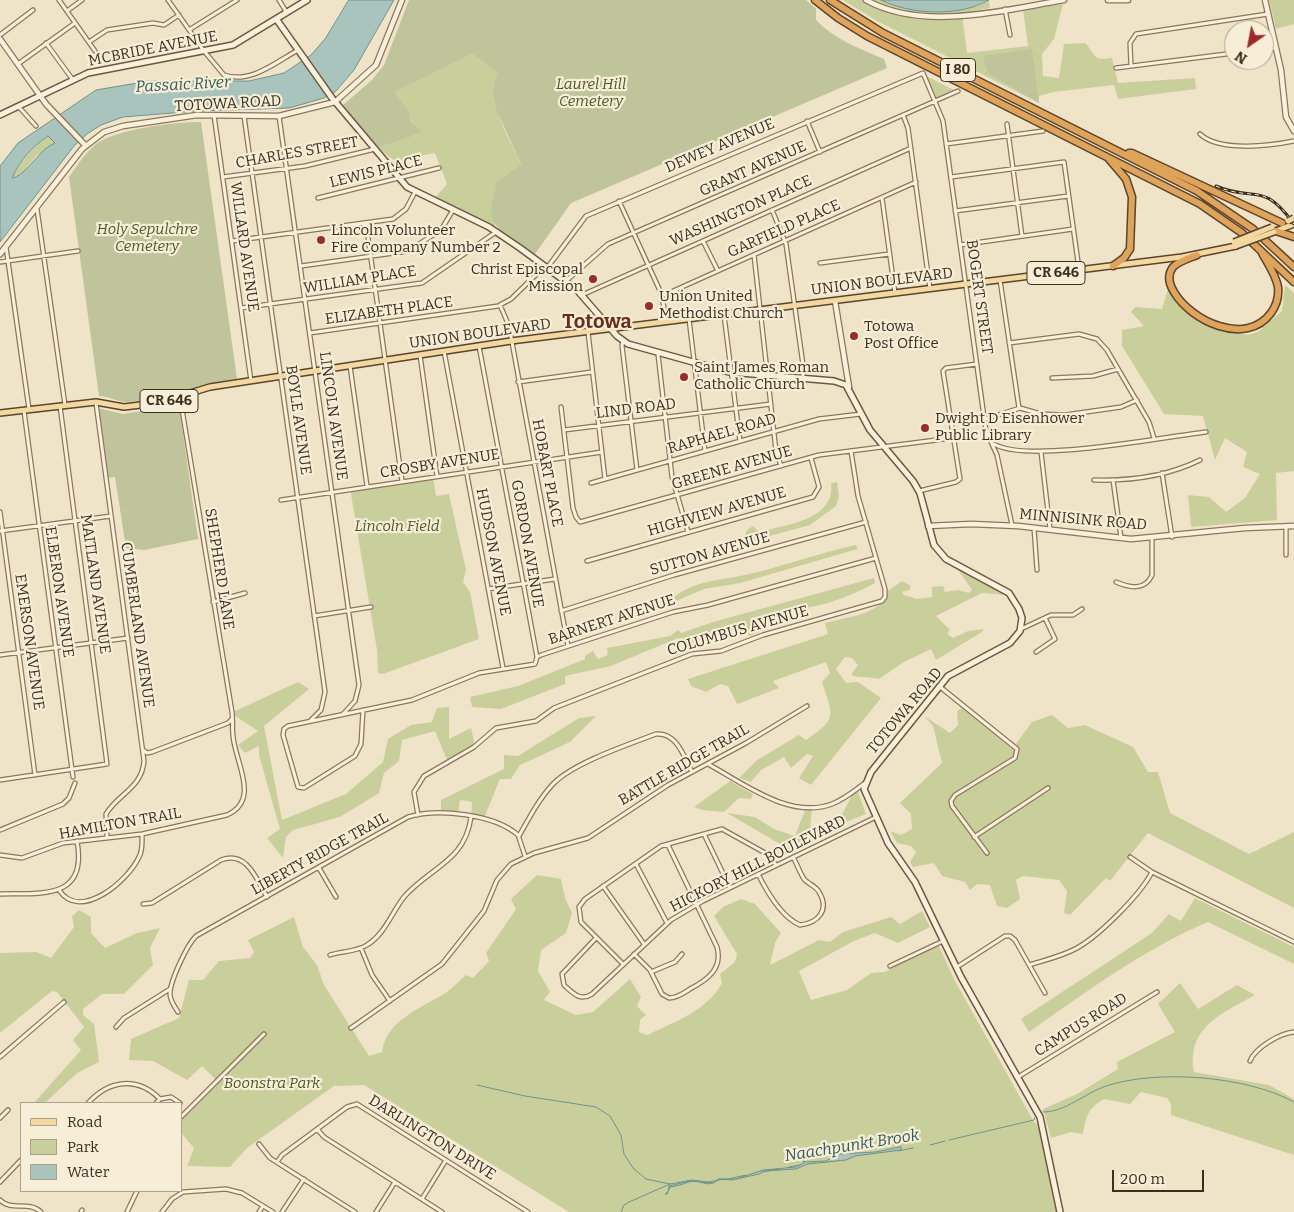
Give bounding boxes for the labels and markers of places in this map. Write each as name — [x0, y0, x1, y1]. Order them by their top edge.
place label: Lincoln Volunteer Fire Company Number 2 — [331, 222, 501, 257]
marker: Lincoln Volunteer Fire Company Number 2 — [315, 234, 327, 246]
place label: Christ Episcopal Mission — [471, 261, 583, 296]
marker: Christ Episcopal Mission — [587, 273, 599, 285]
place label: Union United Methodist Church — [659, 288, 783, 323]
marker: Union United Methodist Church — [643, 300, 655, 312]
place label: Totowa Post Office — [864, 318, 939, 353]
marker: Totowa Post Office — [848, 330, 860, 342]
place label: Saint James Roman Catholic Church — [694, 359, 829, 394]
marker: Saint James Roman Catholic Church — [678, 371, 690, 383]
place label: Dwight D Eisenhower Public Library — [935, 410, 1084, 445]
marker: Dwight D Eisenhower Public Library — [919, 422, 931, 434]

